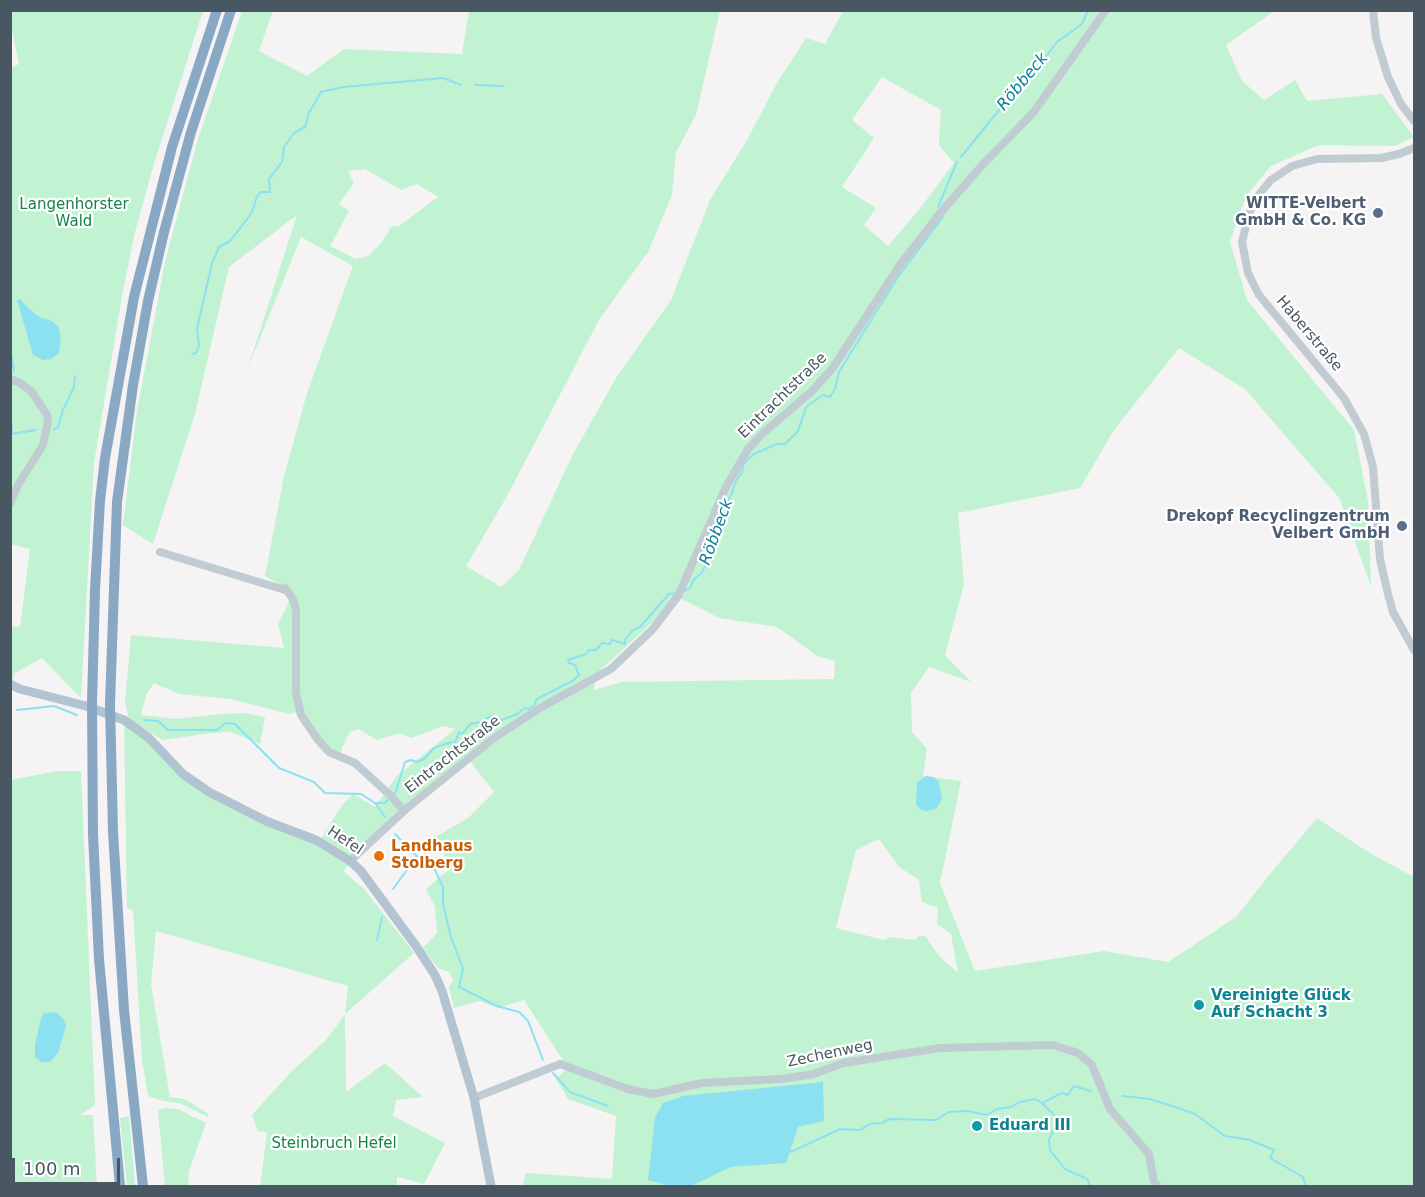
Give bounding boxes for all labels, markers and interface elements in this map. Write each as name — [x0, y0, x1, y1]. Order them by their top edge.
water label: Röbbeck — [993, 49, 1053, 115]
place label: WITTE-Velbert GmbH & Co. KG — [1235, 195, 1366, 230]
park label: Langenhorster Wald — [19, 196, 129, 231]
marker: WITTE-Velbert GmbH & Co. KG — [1371, 206, 1385, 220]
street label: Haberstraße — [1272, 293, 1346, 375]
street label: Eintrachtstraße — [735, 349, 831, 443]
water label: Röbbeck — [696, 496, 738, 568]
place label: Drekopf Recyclingzentrum Velbert GmbH — [1166, 508, 1390, 543]
marker: Drekopf Recyclingzentrum Velbert GmbH — [1395, 519, 1409, 533]
street label: Eintrachtstraße — [402, 712, 504, 798]
street label: Hefel — [324, 823, 366, 859]
place label: Landhaus Stolberg — [391, 838, 473, 873]
marker: Landhaus Stolberg — [372, 849, 386, 863]
place label: Vereinigte Glück Auf Schacht 3 — [1211, 987, 1351, 1022]
marker: Vereinigte Glück Auf Schacht 3 — [1192, 998, 1206, 1012]
street label: Zechenweg — [786, 1036, 874, 1072]
place label: Eduard III — [989, 1117, 1071, 1135]
marker: Eduard III — [970, 1119, 984, 1133]
park label: Steinbruch Hefel — [271, 1135, 397, 1153]
scale bar — [15, 1146, 123, 1184]
text: 100 m — [23, 1158, 81, 1179]

